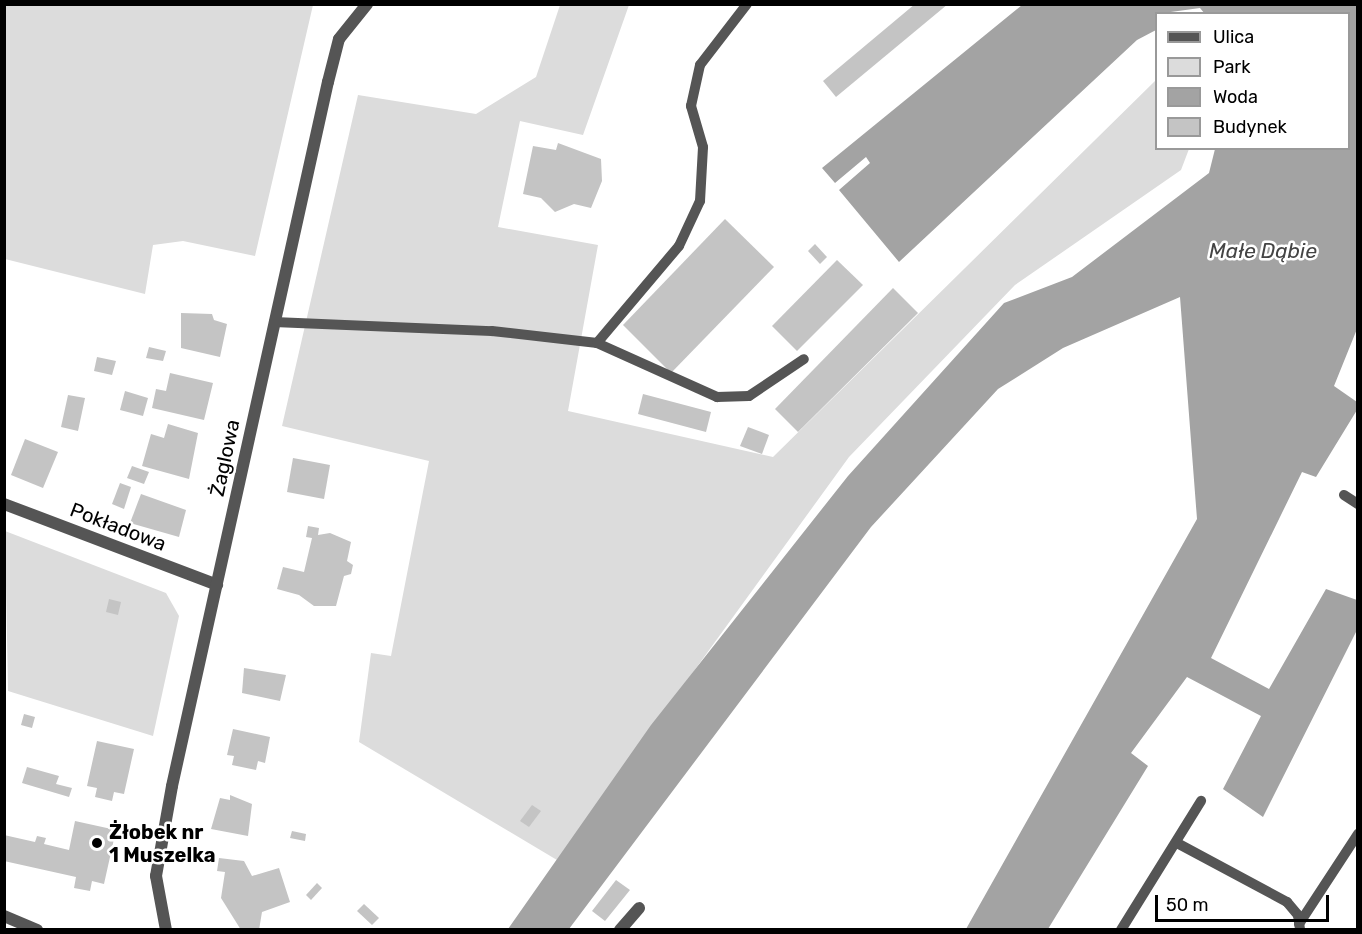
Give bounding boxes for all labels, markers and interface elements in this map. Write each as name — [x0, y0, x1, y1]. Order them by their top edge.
legend — [1155, 12, 1350, 150]
text: Ulica — [1213, 26, 1254, 48]
text: Park — [1213, 56, 1250, 78]
text: Woda — [1213, 86, 1258, 108]
text: Budynek — [1213, 116, 1287, 138]
water label: Małe Dąbie — [1209, 238, 1317, 264]
street label: Żaglowa — [205, 417, 245, 499]
street label: Pokładowa — [67, 498, 169, 556]
place label: Żłobek nr 1 Muszelka — [109, 820, 215, 867]
marker: Żłobek nr 1 Muszelka — [90, 836, 104, 850]
scale bar — [1158, 883, 1332, 921]
text: 50 m — [1166, 894, 1209, 916]

